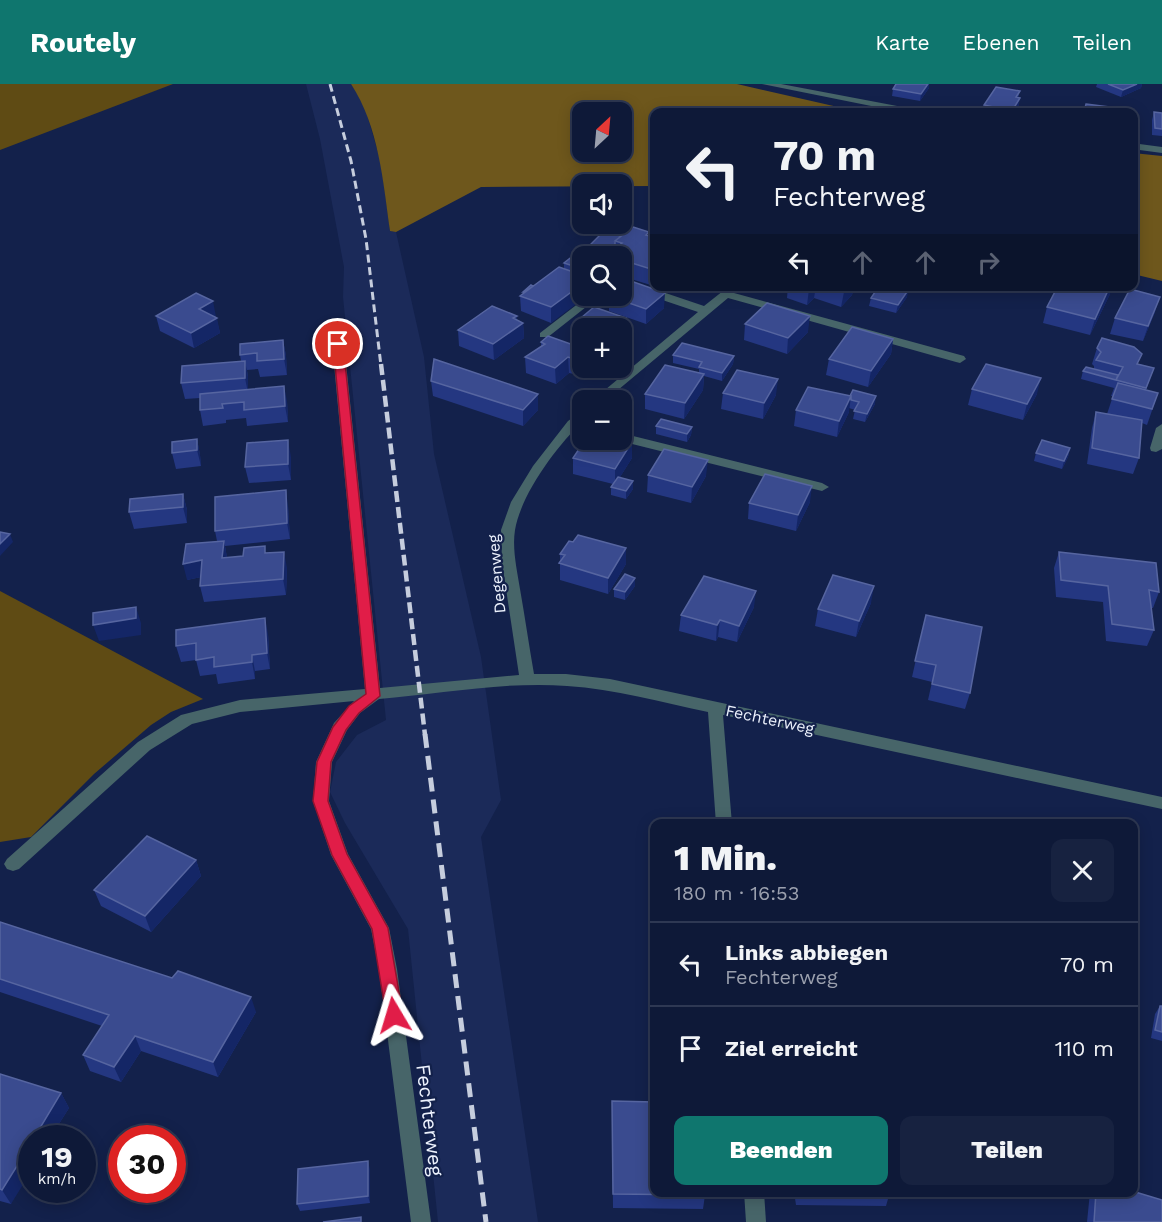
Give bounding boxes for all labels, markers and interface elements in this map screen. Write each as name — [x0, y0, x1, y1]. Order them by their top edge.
text: Routely — [30, 26, 136, 59]
text: Karte — [875, 30, 930, 55]
text: Ebenen — [963, 30, 1039, 55]
text: Teilen — [1072, 30, 1132, 55]
north arrow — [572, 102, 632, 162]
map controls — [572, 102, 632, 450]
text: 70 m — [773, 131, 876, 180]
icon: left — [674, 132, 752, 210]
button: sound — [572, 174, 632, 234]
text: Fechterweg — [773, 181, 925, 213]
button: search — [572, 246, 632, 306]
icon: left — [783, 246, 816, 279]
icon: ahead — [846, 246, 879, 279]
icon: ahead — [909, 246, 942, 279]
icon: right — [972, 246, 1005, 279]
pin — [312, 318, 363, 369]
button: + — [572, 318, 632, 378]
icon: arrive — [321, 327, 354, 360]
button: − — [572, 390, 632, 450]
street label: Degenweg — [484, 533, 509, 614]
street label: Fechterweg — [724, 701, 816, 738]
text: 1 Min. — [674, 837, 777, 879]
button: close — [1051, 839, 1114, 902]
text: 180 m · 16:53 — [674, 881, 799, 905]
text: Links abbiegen — [725, 940, 888, 965]
icon: left — [674, 948, 707, 981]
text: 70 m — [1060, 952, 1114, 977]
text: Fechterweg — [725, 965, 838, 989]
position arrow — [362, 983, 426, 1047]
icon: arrive — [674, 1032, 707, 1065]
text: Ziel erreicht — [725, 1036, 858, 1061]
text: 110 m — [1055, 1036, 1114, 1061]
street label: Fechterweg — [411, 1063, 449, 1178]
button: Beenden — [674, 1116, 888, 1185]
button: Teilen — [900, 1116, 1114, 1185]
speed limit sign: 30 — [108, 1125, 186, 1203]
text: 19 — [41, 1139, 73, 1174]
text: km/h — [38, 1170, 76, 1188]

